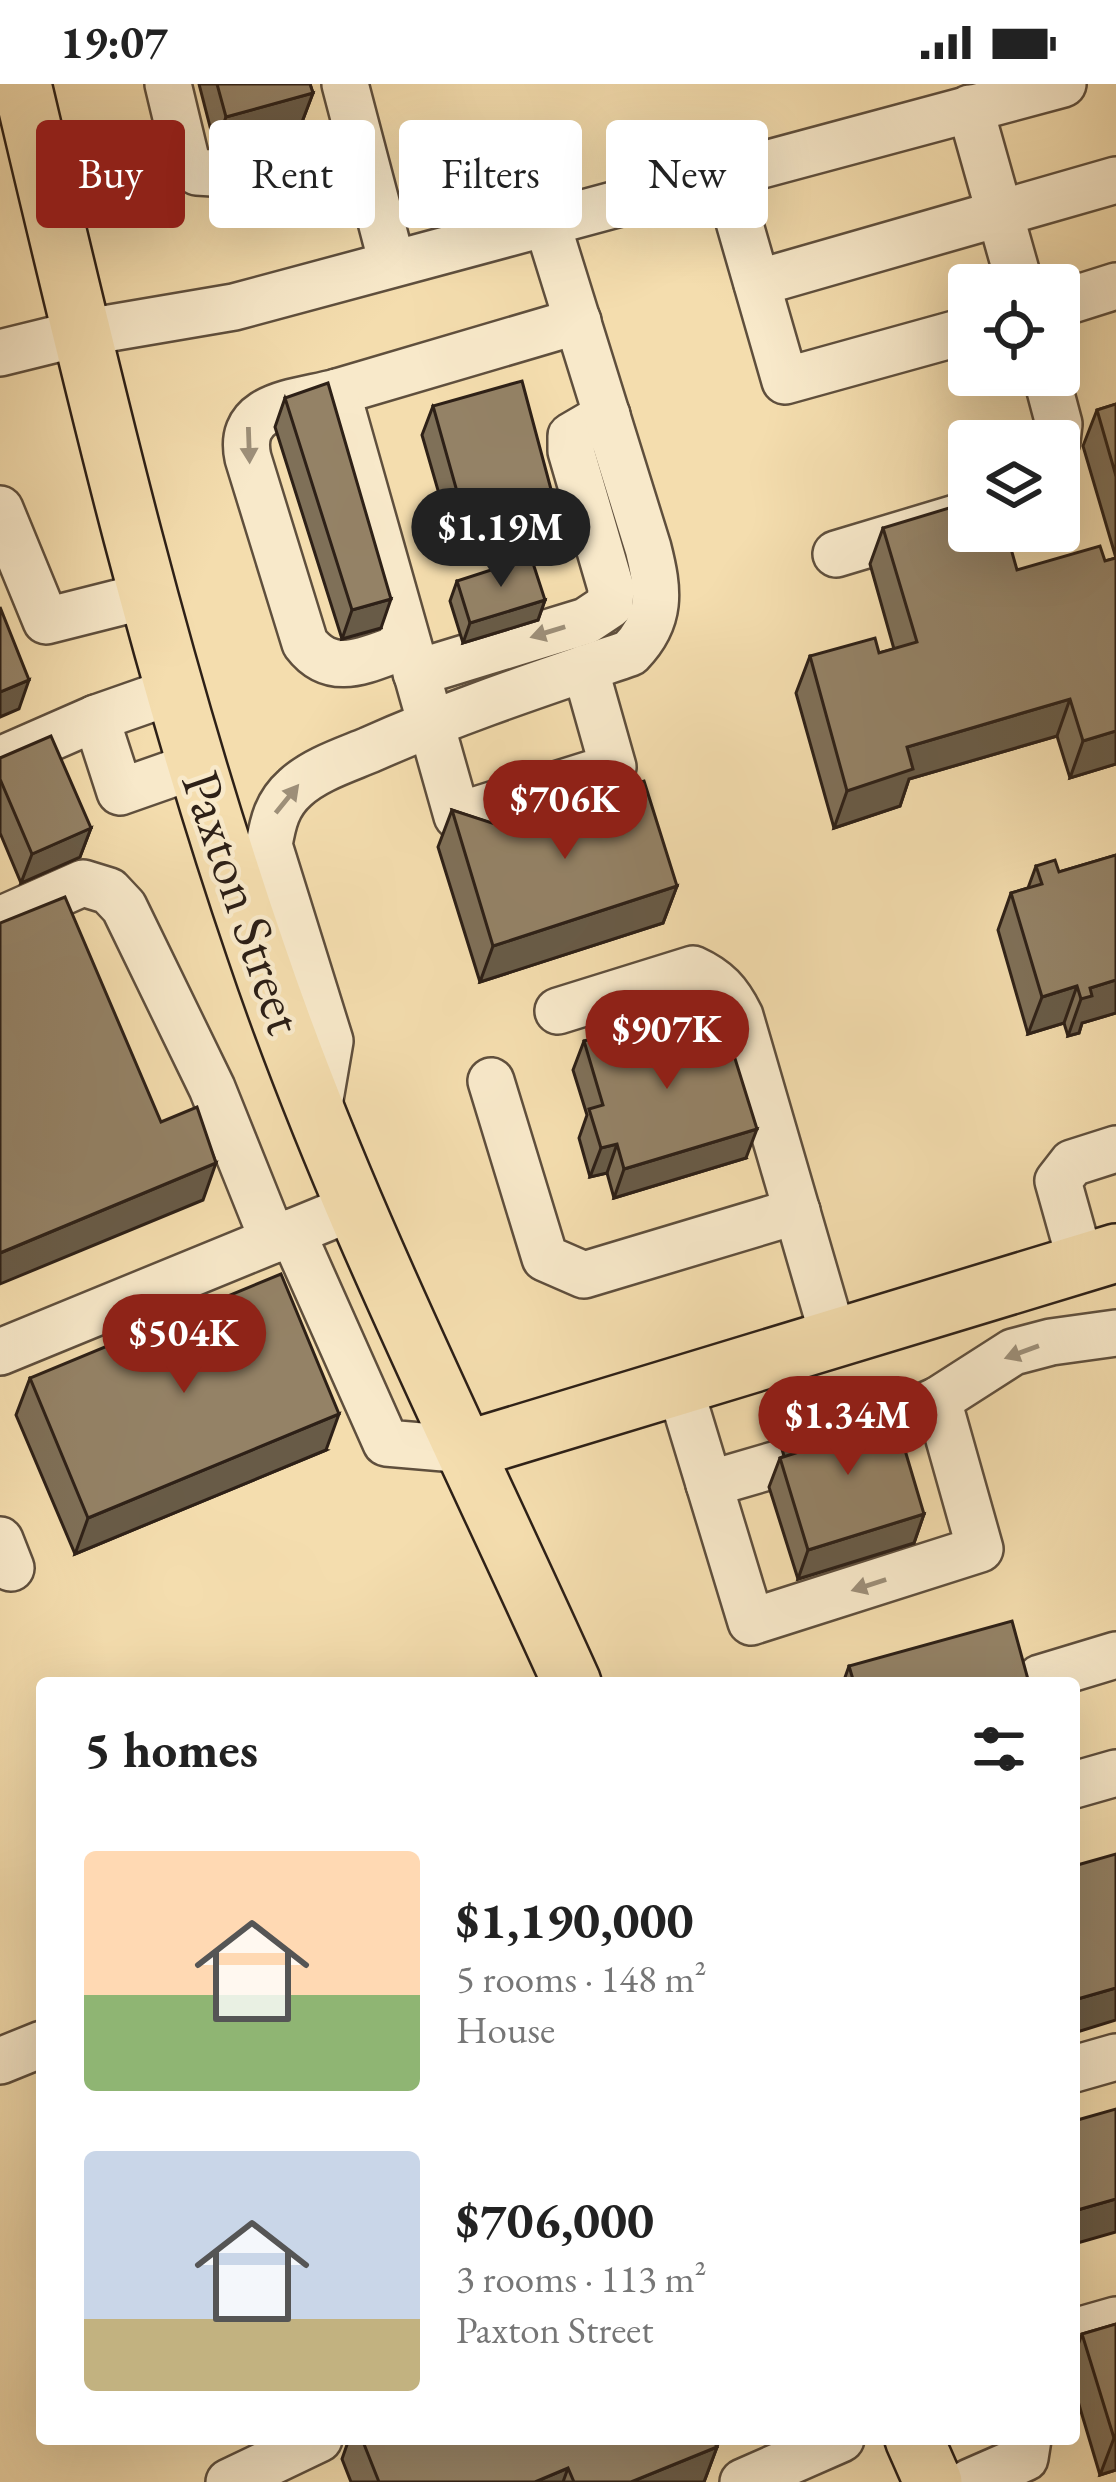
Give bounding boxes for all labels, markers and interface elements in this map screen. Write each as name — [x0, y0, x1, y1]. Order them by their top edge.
text: 19:07 — [60, 13, 168, 71]
chip: Buy — [36, 120, 185, 228]
chip: Rent — [209, 120, 375, 228]
chip: Filters — [399, 120, 582, 228]
chip: New — [606, 120, 768, 228]
map controls — [948, 264, 1080, 552]
button: locate — [948, 264, 1080, 396]
button: layers — [948, 420, 1080, 552]
one-way arrow — [240, 426, 259, 464]
pin: $1.19M — [403, 488, 599, 590]
text: $1.19M — [438, 501, 564, 552]
one-way arrow — [529, 624, 566, 643]
pin: $706K — [481, 760, 649, 862]
street label: Paxton Street — [166, 761, 322, 1043]
text: $706K — [510, 773, 620, 824]
one-way arrow — [274, 784, 299, 815]
pin: $907K — [583, 990, 751, 1092]
text: $907K — [612, 1003, 722, 1054]
pin: $504K — [100, 1294, 268, 1396]
text: $504K — [129, 1307, 239, 1358]
one-way arrow — [1003, 1344, 1039, 1362]
pin: $1.34M — [750, 1376, 946, 1478]
text: $1.34M — [785, 1389, 911, 1440]
one-way arrow — [850, 1576, 887, 1595]
text: 5 homes — [84, 1716, 258, 1782]
icon: filters — [966, 1716, 1032, 1782]
text: $1,190,000 — [456, 1887, 694, 1953]
icon: home — [180, 1899, 324, 2043]
text: 5 rooms · 148 m² — [456, 1953, 707, 2004]
text: House — [456, 2004, 555, 2055]
text: $706,000 — [456, 2187, 654, 2253]
icon: home — [180, 2199, 324, 2343]
text: 3 rooms · 113 m² — [456, 2253, 707, 2304]
text: Paxton Street — [456, 2304, 654, 2355]

